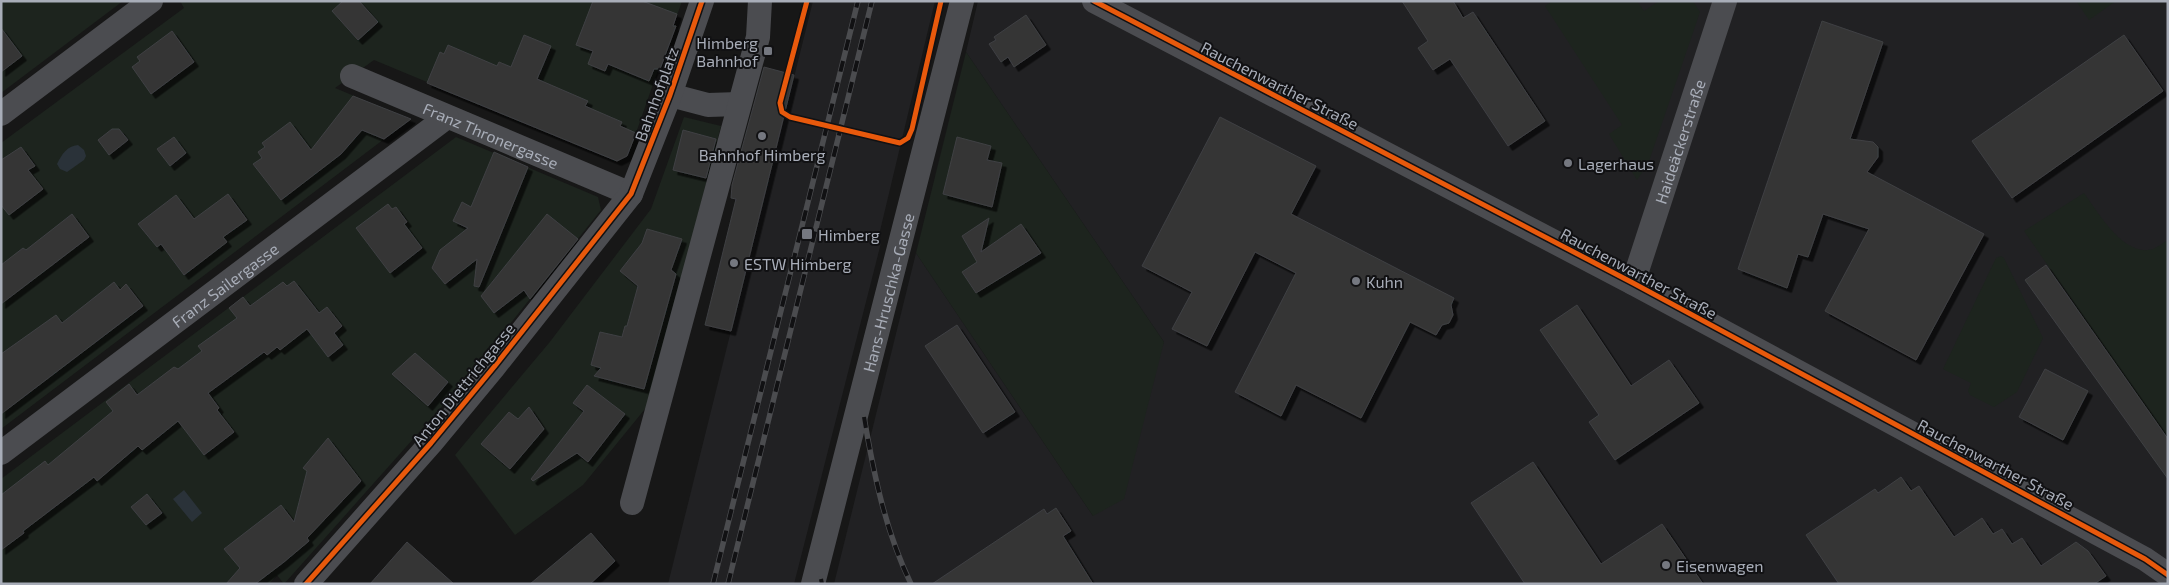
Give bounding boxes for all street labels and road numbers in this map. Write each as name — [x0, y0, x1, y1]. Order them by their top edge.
street label: Rauchenwarther Straße — [1198, 37, 1362, 133]
street label: Bahnhofplatz — [630, 44, 682, 144]
street label: Haideäckerstraße — [1650, 77, 1708, 206]
street label: Franz Thronergasse — [421, 98, 562, 172]
street label: Hans-Hruschka-Gasse — [858, 211, 917, 374]
street label: Rauchenwarther Straße — [1558, 224, 1720, 322]
street label: Franz Sailergasse — [168, 238, 282, 331]
street label: Anton Diettrichgasse — [408, 319, 518, 449]
street label: Rauchenwarther Straße — [1915, 415, 2077, 513]

